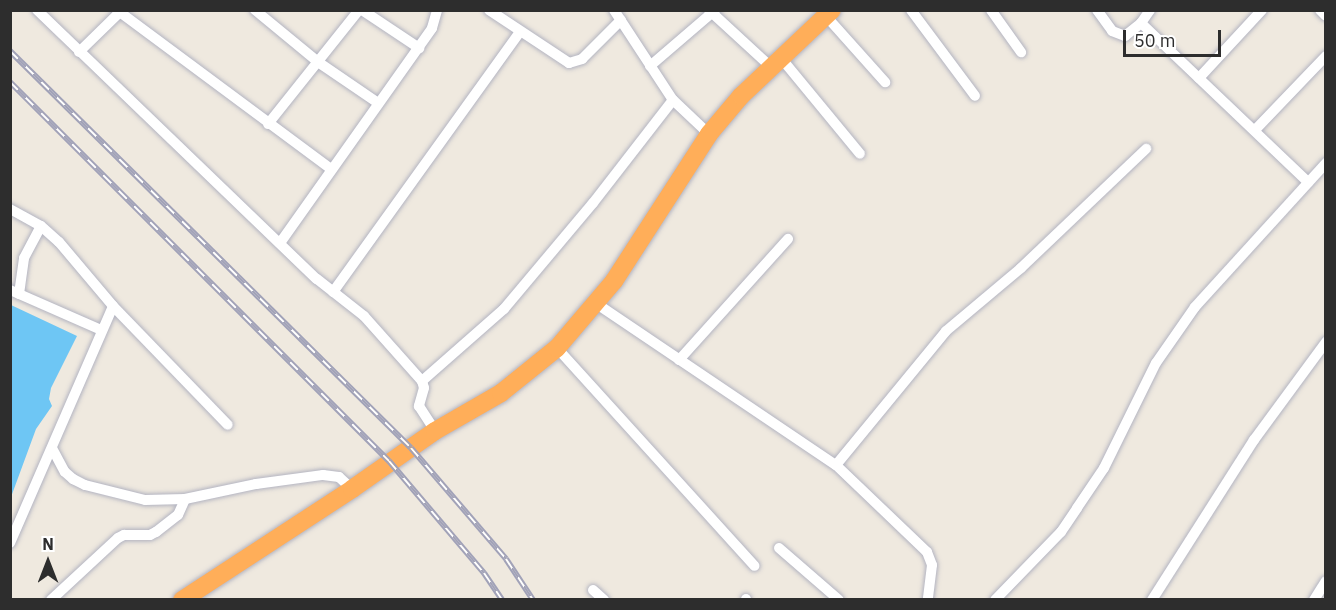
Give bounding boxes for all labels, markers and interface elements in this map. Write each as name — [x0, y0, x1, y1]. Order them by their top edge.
scale bar — [1126, 18, 1224, 56]
text: 50 m — [1134, 29, 1176, 52]
north arrow — [18, 532, 78, 592]
text: N — [42, 534, 54, 554]

